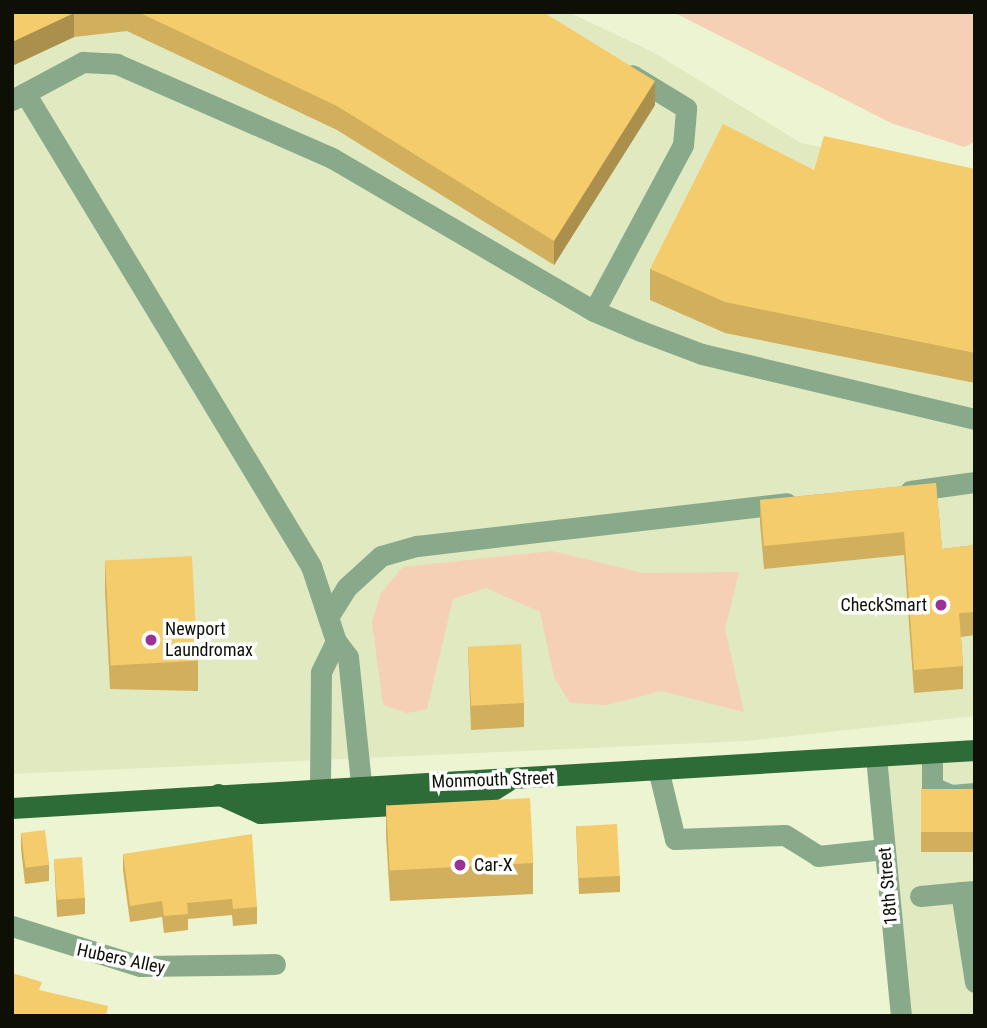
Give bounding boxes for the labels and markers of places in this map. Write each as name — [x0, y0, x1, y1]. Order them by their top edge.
place label: CheckSmart — [840, 594, 927, 616]
marker: CheckSmart — [933, 597, 949, 613]
place label: Newport Laundromax — [165, 619, 253, 662]
marker: Newport Laundromax — [143, 632, 159, 648]
place label: Car-X — [474, 854, 513, 876]
marker: Car-X — [452, 857, 468, 873]

